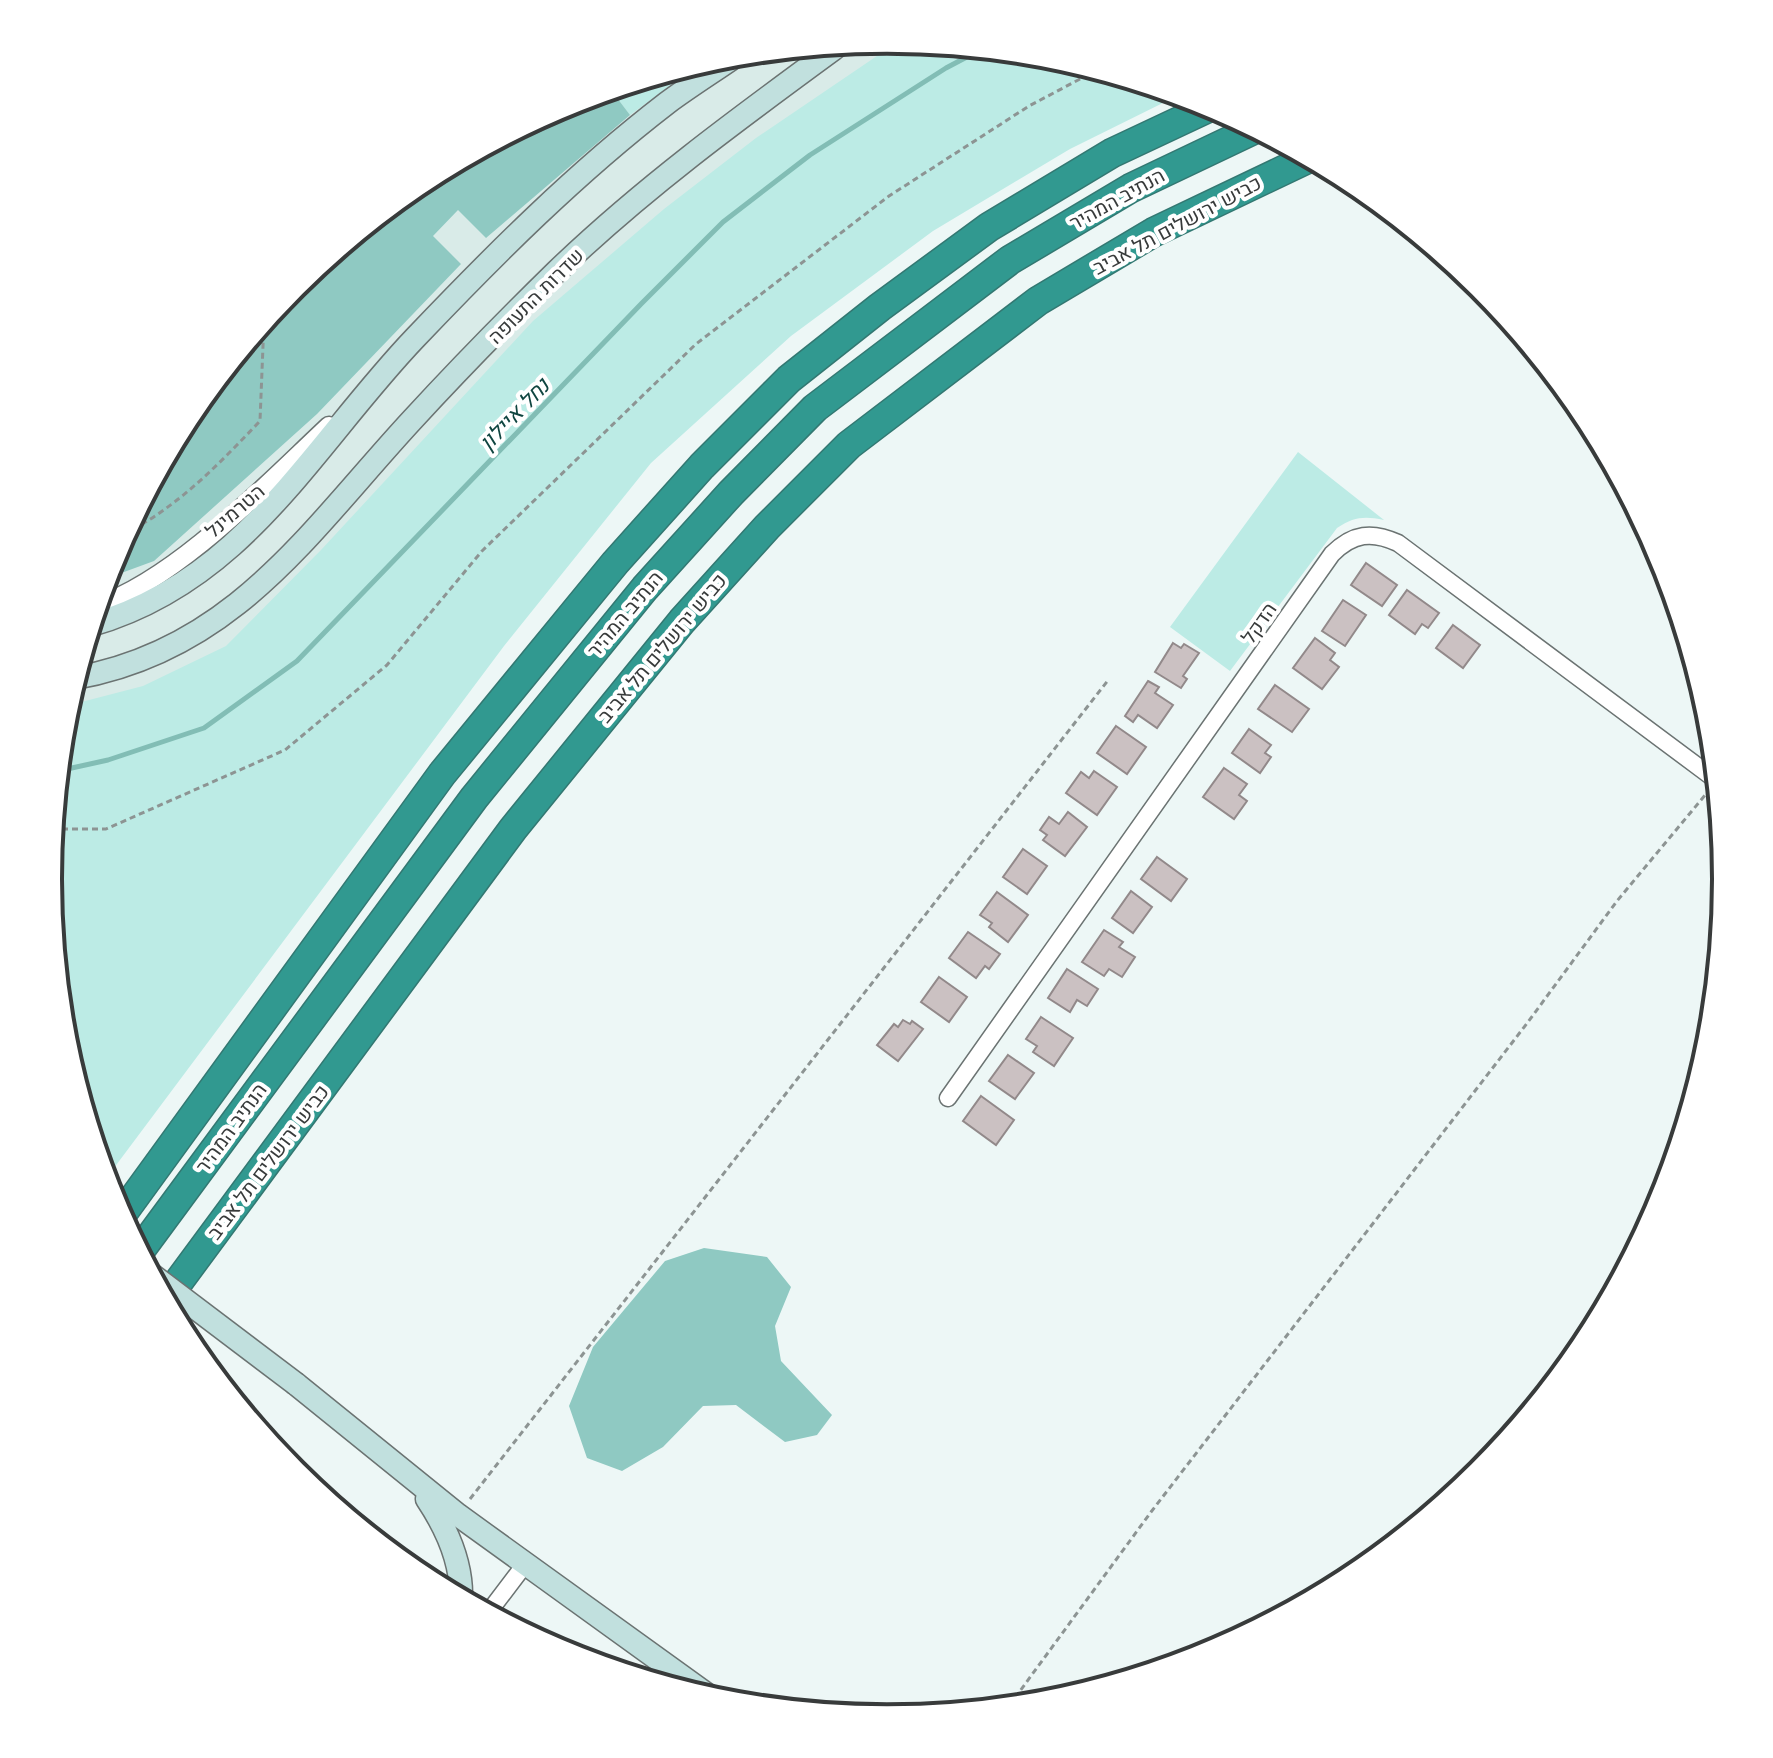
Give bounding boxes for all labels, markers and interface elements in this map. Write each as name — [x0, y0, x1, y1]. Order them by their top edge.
street label: הנתיב המהיר — [1065, 163, 1169, 235]
street label: כביש ירושלים תל אביב — [1089, 170, 1265, 280]
street label: שדרות התעופה — [483, 243, 589, 349]
water label: נחל איילון — [474, 372, 556, 455]
street label: הטרמינל — [201, 479, 269, 543]
street label: הנתיב המהיר — [582, 566, 668, 662]
street label: כביש ירושלים תל אביב — [593, 568, 731, 728]
street label: הדקל — [1236, 598, 1282, 648]
street label: הנתיב המהיר — [190, 1078, 272, 1178]
street label: כביש ירושלים תל אביב — [202, 1080, 334, 1244]

